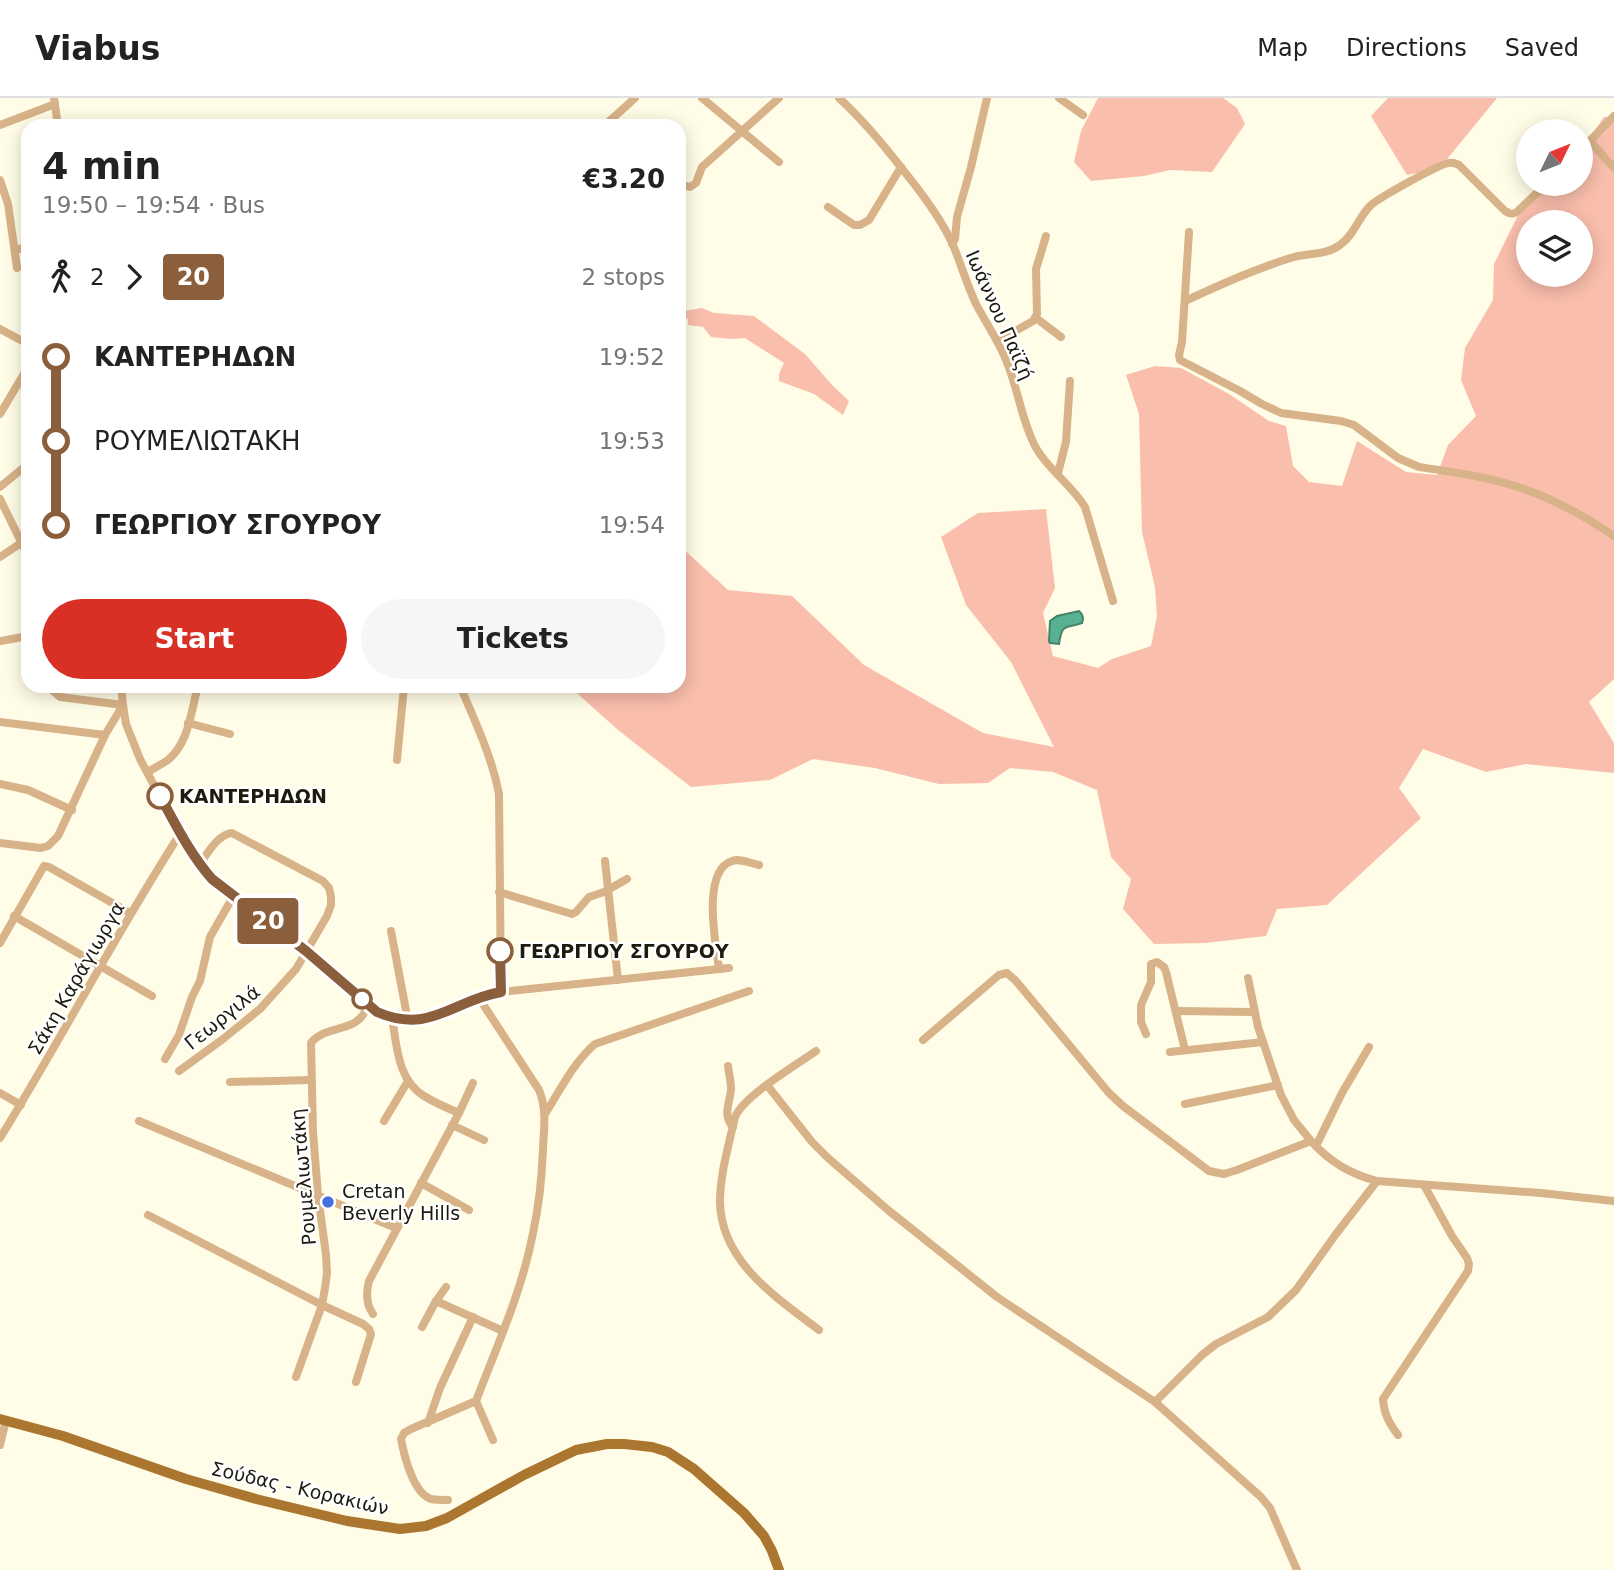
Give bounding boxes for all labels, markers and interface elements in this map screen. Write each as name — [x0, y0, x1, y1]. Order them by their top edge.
text: Viabus — [35, 29, 160, 68]
text: Map — [1257, 34, 1308, 62]
text: Directions — [1346, 34, 1467, 62]
text: Saved — [1505, 34, 1579, 62]
north arrow — [1516, 119, 1592, 196]
map controls — [1516, 119, 1593, 287]
text: 4 min — [42, 144, 161, 188]
text: €3.20 — [583, 164, 665, 194]
text: 19:50 – 19:54 · Bus — [42, 192, 265, 218]
button: layers — [1516, 210, 1593, 287]
street label: Ιωάννου Παϊζή — [962, 247, 1038, 383]
icon: walk — [42, 258, 80, 296]
icon: forward — [115, 258, 153, 296]
text: 20 — [177, 263, 210, 291]
text: 2 — [90, 264, 105, 290]
text: 2 stops — [581, 264, 665, 290]
text: ΚΑΝΤΕΡΗΔΩΝ — [94, 342, 296, 372]
text: 19:52 — [599, 344, 665, 370]
text: ΡΟΥΜΕΛΙΩΤΑΚΗ — [94, 426, 300, 456]
text: 19:53 — [599, 428, 665, 454]
text: ΓΕΩΡΓΙΟΥ ΣΓΟΥΡΟΥ — [94, 510, 381, 540]
text: 19:54 — [599, 512, 665, 538]
button: Start — [42, 599, 347, 679]
button: Tickets — [361, 599, 665, 679]
marker: ΚΑΝΤΕΡΗΔΩΝ — [147, 783, 173, 809]
place label: ΚΑΝΤΕΡΗΔΩΝ — [179, 785, 327, 807]
street label: Σάκη Καράγιωργα — [23, 898, 129, 1058]
line badge: 20 — [236, 898, 300, 944]
text: 20 — [251, 907, 285, 935]
marker: ΓΕΩΡΓΙΟΥ ΣΓΟΥΡΟΥ — [487, 938, 513, 964]
place label: ΓΕΩΡΓΙΟΥ ΣΓΟΥΡΟΥ — [519, 940, 729, 962]
street label: Γεωργιλά — [180, 980, 264, 1054]
unlabelled marker — [352, 989, 372, 1009]
street label: Ρουμελιωτάκη — [286, 1108, 320, 1246]
place label: Cretan Beverly Hills — [342, 1180, 460, 1224]
marker: Cretan Beverly Hills — [320, 1194, 336, 1210]
street label: Σούδας - Κορακιών — [209, 1457, 391, 1519]

